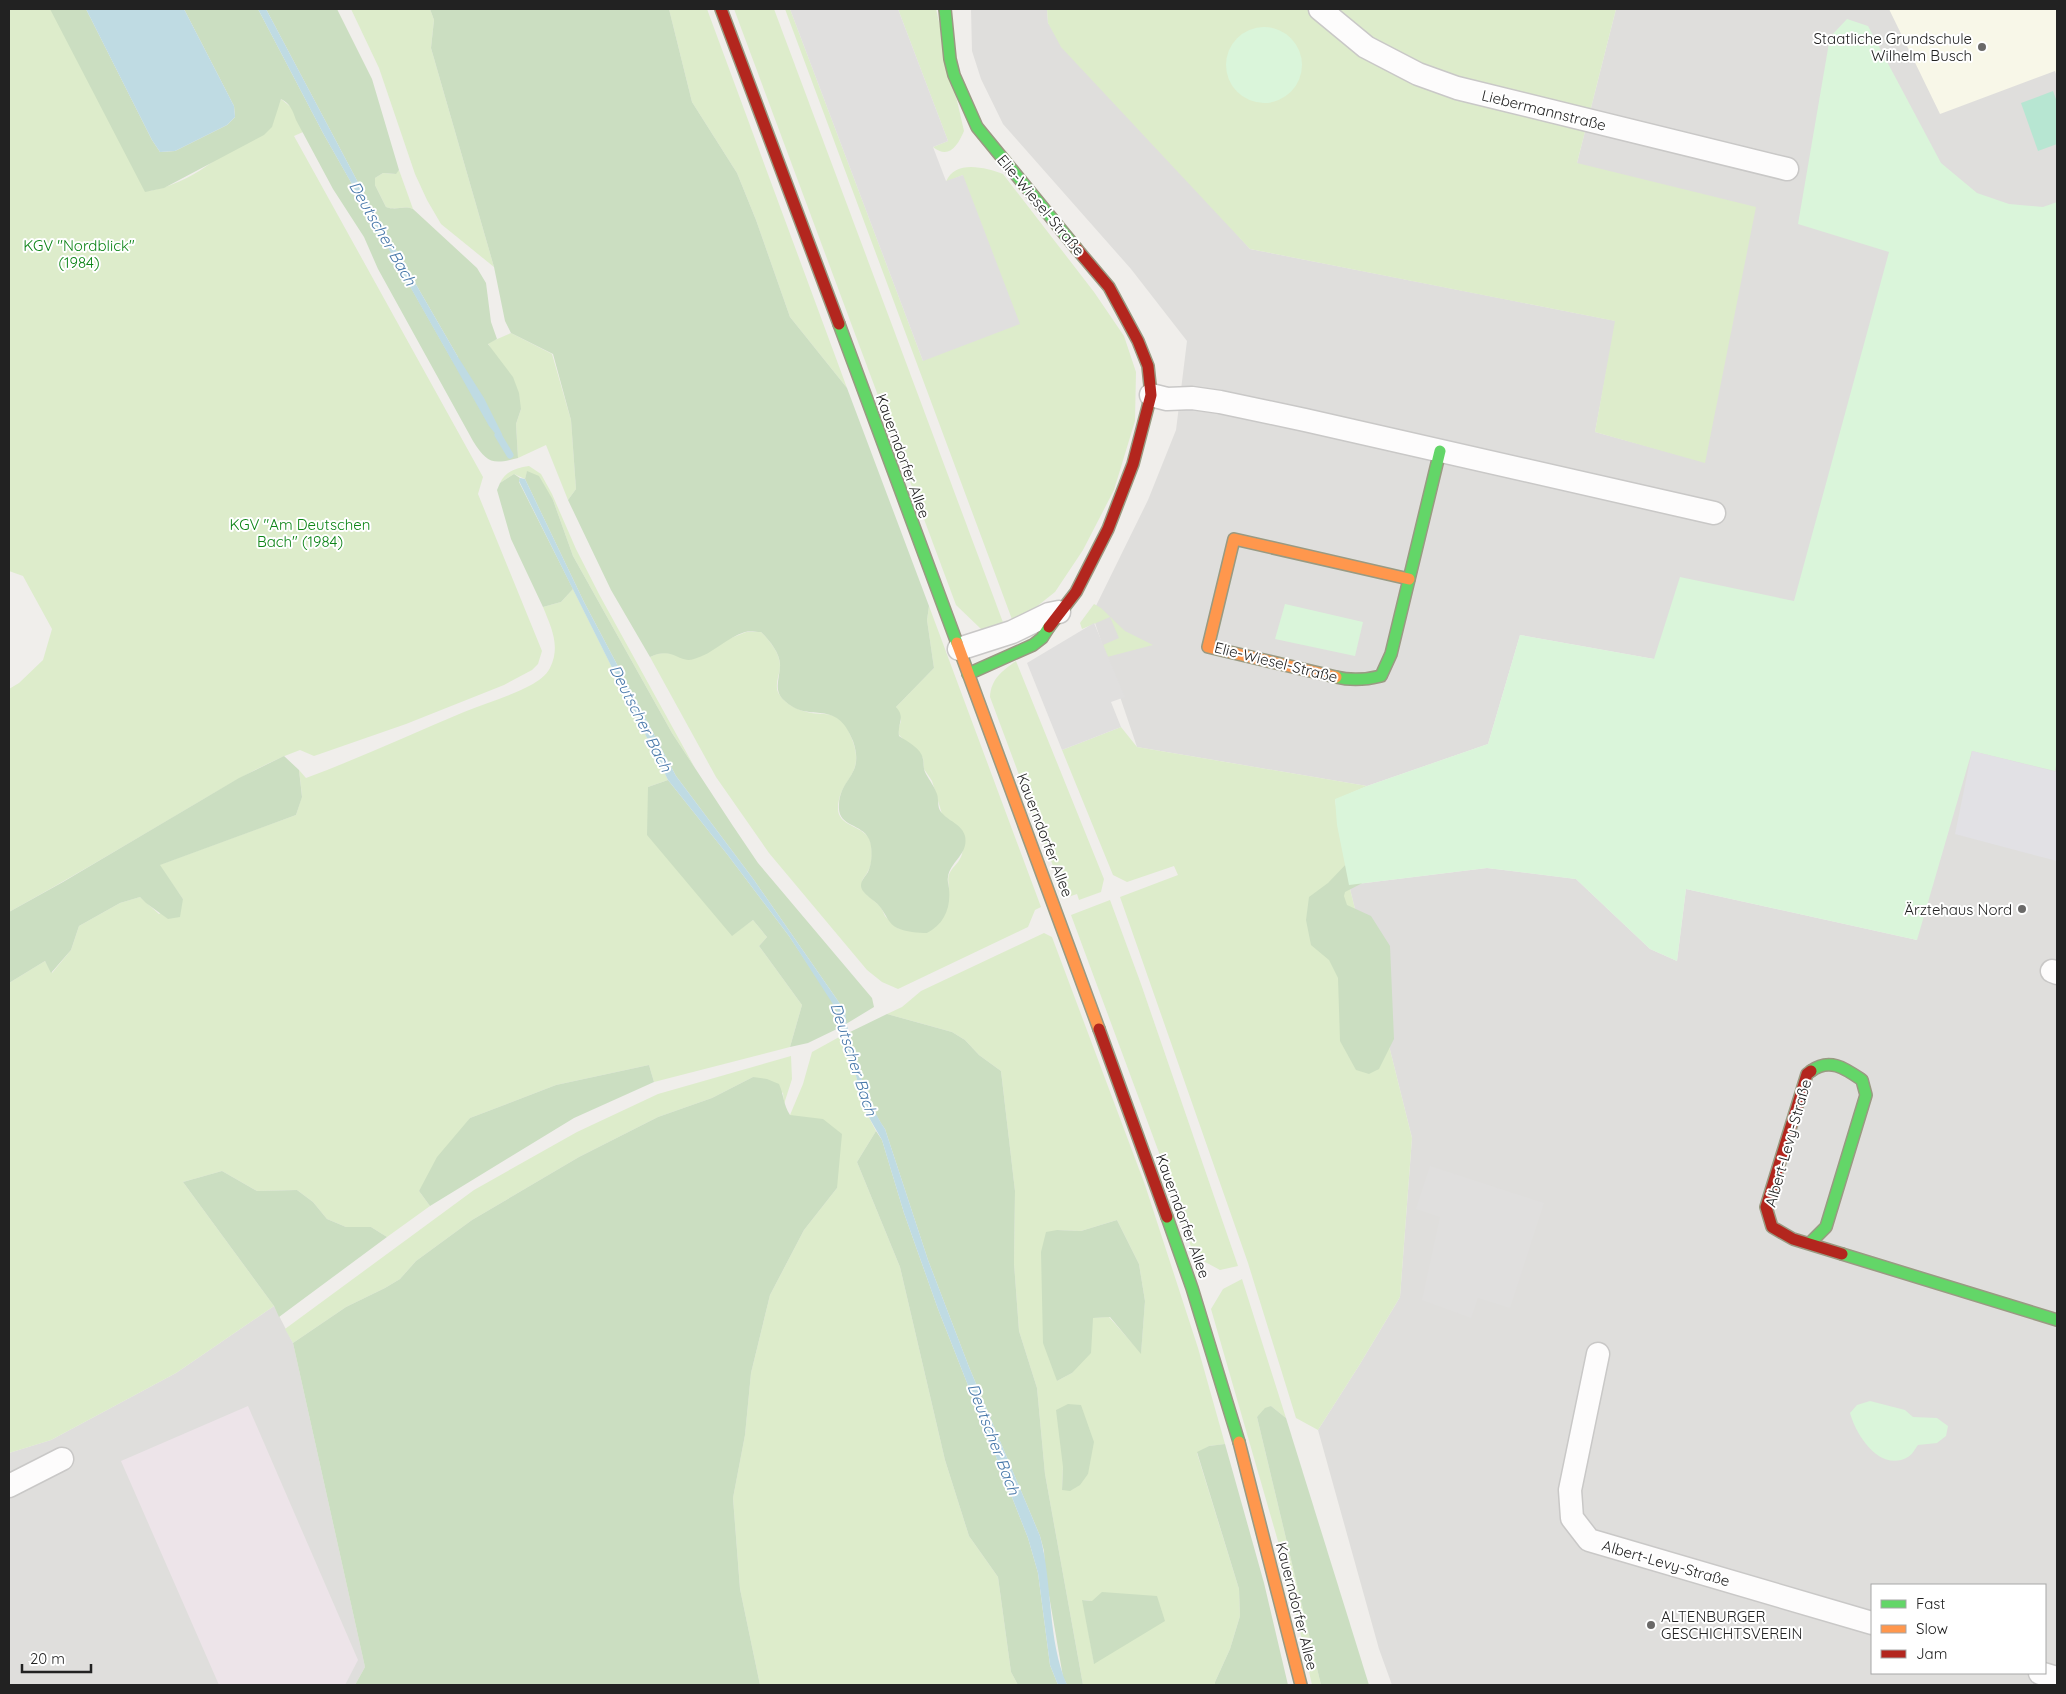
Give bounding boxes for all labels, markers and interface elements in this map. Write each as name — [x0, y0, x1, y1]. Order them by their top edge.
place label: Staatliche Grundschule Wilhelm Busch — [1813, 29, 1972, 65]
marker: Staatliche Grundschule Wilhelm Busch — [1976, 41, 1988, 53]
street label: Liebermannstraße — [1480, 85, 1608, 135]
street label: Elie-Wiesel-Straße — [993, 151, 1089, 259]
water label: Deutscher Bach — [345, 177, 421, 290]
park label: KGV "Nordblick" (1984) — [23, 236, 135, 272]
street label: Kauerndorfer Allee — [872, 391, 934, 521]
park label: KGV "Am Deutschen Bach" (1984) — [230, 515, 370, 551]
street label: Elie-Wiesel-Straße — [1212, 638, 1340, 686]
water label: Deutscher Bach — [605, 661, 677, 776]
street label: Kauerndorfer Allee — [1013, 770, 1077, 900]
place label: Ärztehaus Nord — [1904, 900, 2012, 919]
marker: Ärztehaus Nord — [2016, 903, 2028, 915]
water label: Deutscher Bach — [826, 1000, 882, 1119]
street label: Albert-Levy-Straße — [1761, 1077, 1815, 1209]
street label: Kauerndorfer Allee — [1152, 1151, 1214, 1281]
water label: Deutscher Bach — [964, 1381, 1025, 1498]
street label: Albert-Levy-Straße — [1600, 1536, 1732, 1590]
street label: Kauerndorfer Allee — [1272, 1540, 1322, 1672]
legend — [1871, 1584, 2046, 1674]
text: Fast — [1916, 1594, 1945, 1613]
place label: ALTENBURGER GESCHICHTSVEREIN — [1661, 1607, 1803, 1643]
marker: ALTENBURGER GESCHICHTSVEREIN — [1645, 1619, 1657, 1631]
text: Slow — [1916, 1619, 1948, 1638]
scale bar — [22, 1642, 91, 1674]
text: Jam — [1916, 1644, 1947, 1663]
text: 20 m — [30, 1649, 65, 1668]

